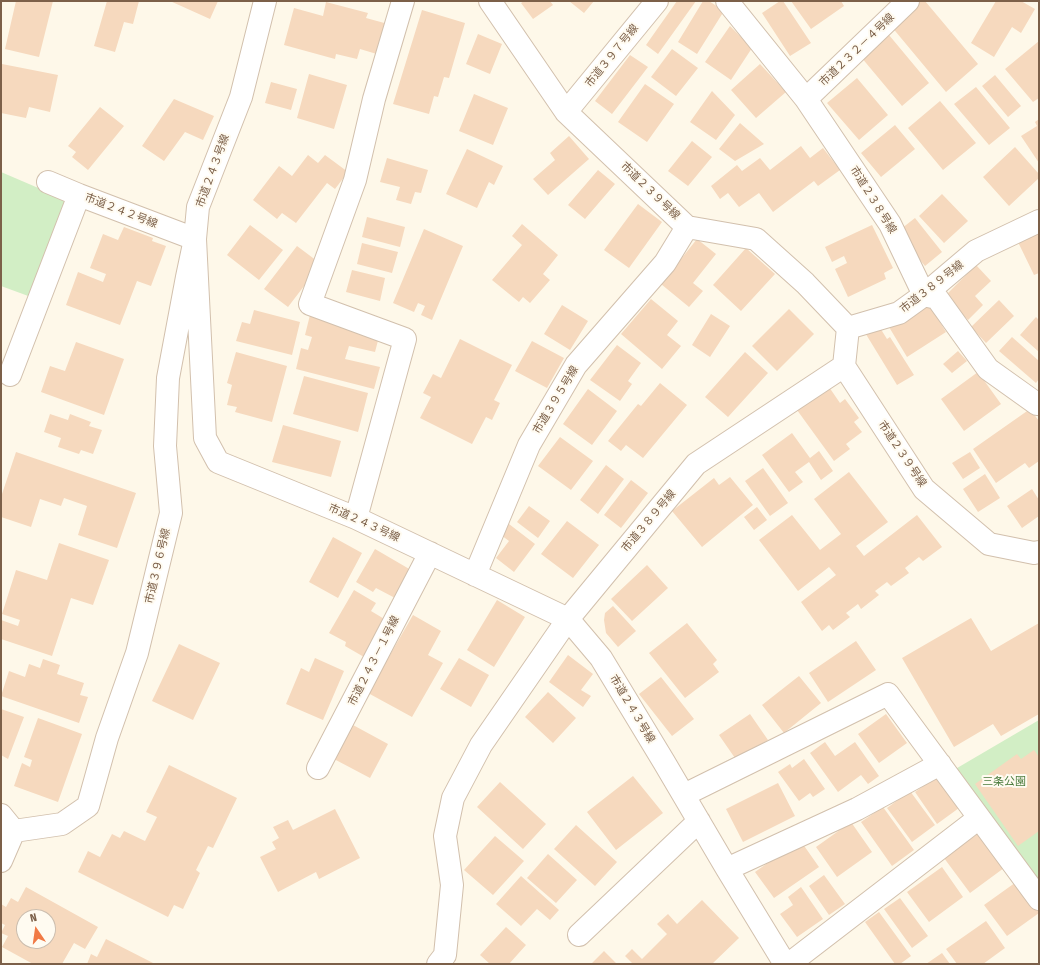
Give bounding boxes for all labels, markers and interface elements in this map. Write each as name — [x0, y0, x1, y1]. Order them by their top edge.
street label: 市道２３２－４号線 — [817, 11, 897, 89]
street label: 市道３９７号線 — [583, 22, 641, 90]
street label: 市道２４３号線 — [194, 133, 232, 209]
street label: 市道２３９号線 — [618, 160, 682, 222]
street label: 市道２３８号線 — [847, 164, 899, 236]
street label: 市道２４２号線 — [83, 191, 159, 231]
street label: 市道３８９号線 — [898, 258, 966, 316]
street label: 市道３９５号線 — [531, 364, 581, 436]
street label: 市道２３９号線 — [875, 418, 929, 490]
street label: 市道３８９号線 — [619, 487, 679, 555]
street label: 市道２４３号線 — [326, 501, 402, 545]
street label: 市道３９６号線 — [143, 527, 173, 605]
street label: 市道２４３－１号線 — [346, 614, 402, 708]
street label: 市道２４３号線 — [607, 673, 657, 745]
park label: 三条公園 — [982, 775, 1026, 789]
north arrow — [16, 909, 56, 949]
text: N — [29, 911, 38, 925]

